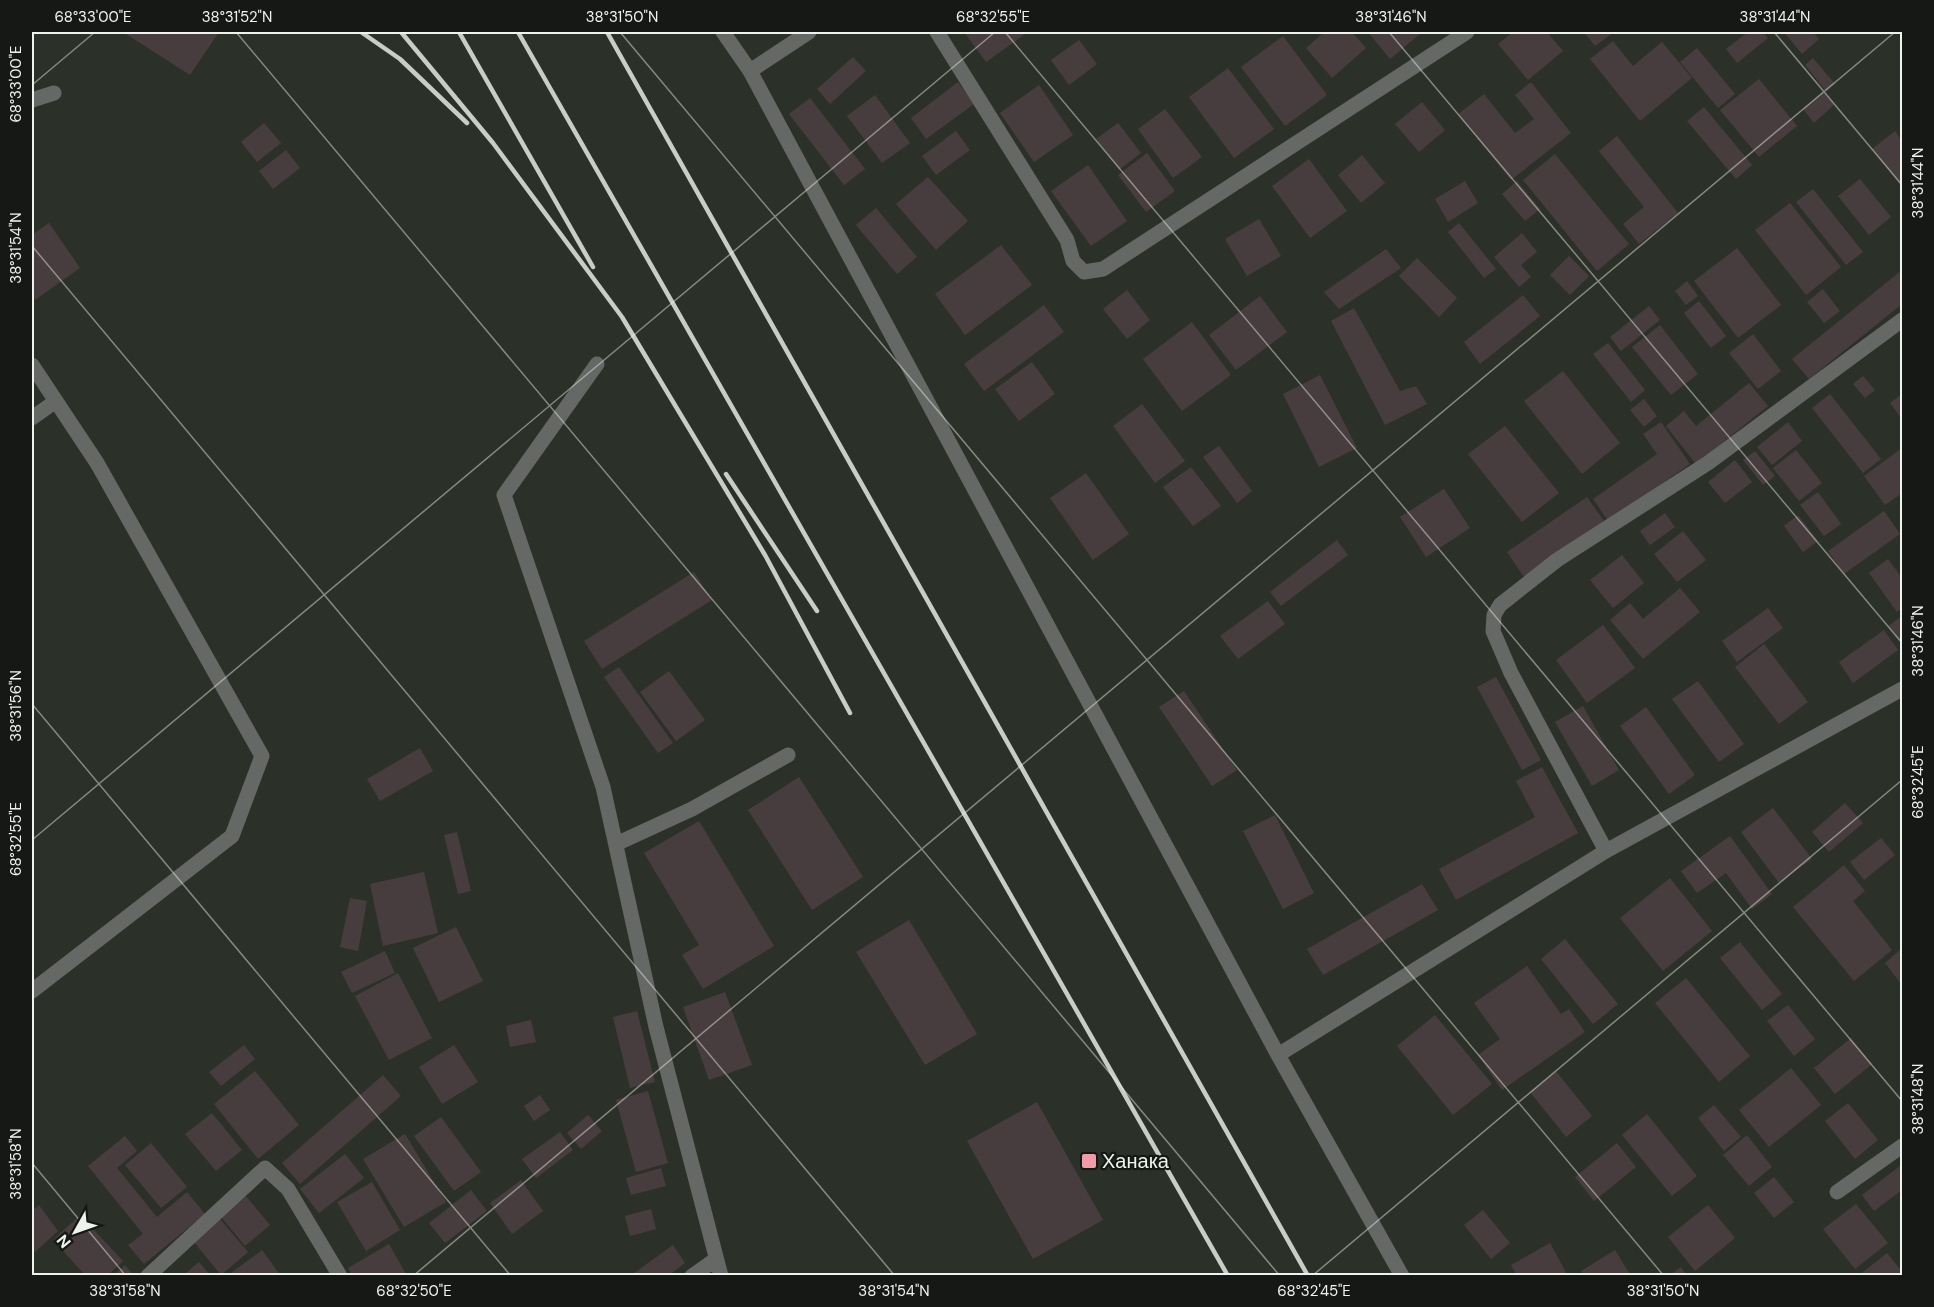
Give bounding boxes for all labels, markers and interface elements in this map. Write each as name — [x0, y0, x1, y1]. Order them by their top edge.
text: 68°33'00"E — [54, 7, 132, 27]
text: 38°31'52"N — [202, 7, 272, 27]
text: 38°31'50"N — [586, 7, 658, 27]
text: 68°32'55"E — [956, 7, 1030, 27]
text: 38°31'46"N — [1355, 7, 1427, 27]
text: 38°31'44"N — [1740, 7, 1810, 27]
text: 68°33'00"E — [6, 45, 26, 123]
text: 38°31'44"N — [1908, 148, 1928, 218]
text: 38°31'54"N — [6, 212, 26, 284]
text: 38°31'46"N — [1908, 605, 1928, 677]
text: 38°31'56"N — [6, 670, 26, 742]
text: 68°32'45"E — [1908, 745, 1928, 819]
text: 68°32'55"E — [6, 802, 26, 876]
text: 38°31'48"N — [1908, 1064, 1928, 1134]
text: 38°31'58"N — [6, 1128, 26, 1200]
place label: Ханака — [1102, 1148, 1170, 1174]
marker: Ханака — [1080, 1152, 1098, 1170]
north arrow — [45, 1202, 105, 1262]
text: N — [52, 1230, 76, 1253]
text: 38°31'58"N — [89, 1281, 161, 1301]
text: 68°32'50"E — [376, 1281, 452, 1301]
text: 38°31'54"N — [858, 1281, 930, 1301]
text: 68°32'45"E — [1277, 1281, 1351, 1301]
text: 38°31'50"N — [1627, 1281, 1699, 1301]

